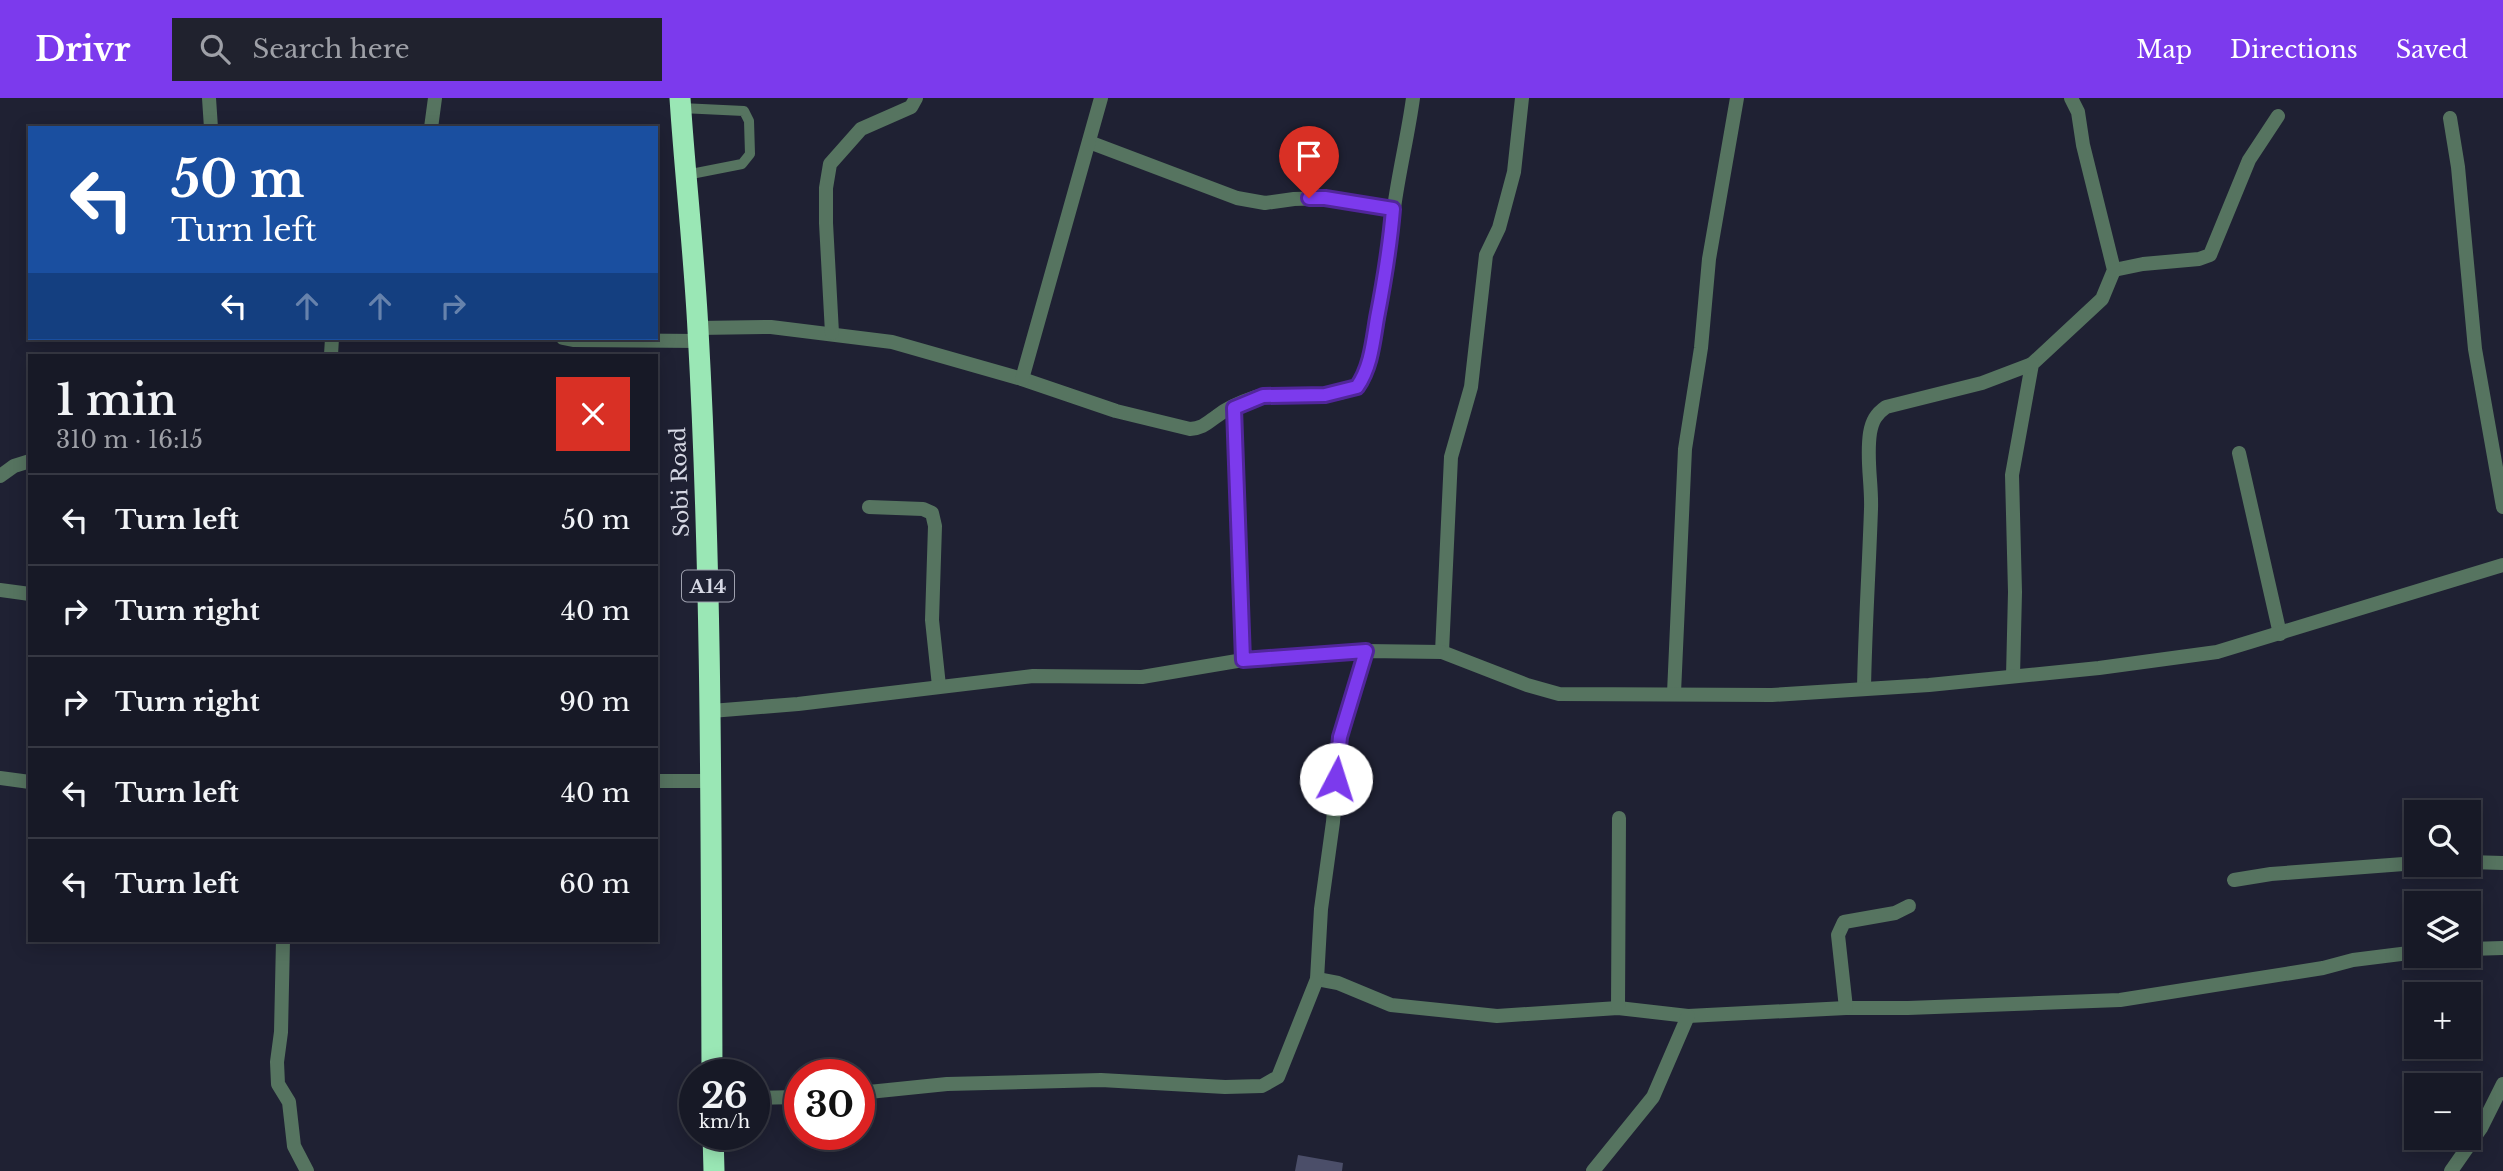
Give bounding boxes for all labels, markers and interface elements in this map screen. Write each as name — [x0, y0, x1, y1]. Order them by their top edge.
search box — [172, 18, 662, 81]
text: Drivr — [35, 29, 130, 70]
icon: search — [196, 30, 234, 68]
text: Search here — [252, 33, 410, 65]
text: Map — [2136, 35, 2192, 64]
text: Directions — [2230, 35, 2358, 64]
text: Saved — [2396, 35, 2468, 64]
pin — [1279, 126, 1339, 198]
icon: arrive — [1290, 137, 1328, 175]
text: 50 m — [171, 149, 304, 210]
icon: left — [56, 154, 147, 245]
text: Turn left — [171, 210, 317, 250]
icon: left — [215, 287, 253, 325]
icon: ahead — [288, 287, 326, 325]
icon: ahead — [361, 287, 399, 325]
icon: right — [434, 287, 472, 325]
text: 1 min — [56, 374, 177, 426]
button: close — [556, 377, 630, 451]
text: 310 m · 16:15 — [56, 426, 203, 454]
street label: Sobi Road — [665, 427, 695, 537]
icon: left — [56, 501, 94, 539]
text: Turn left — [115, 504, 239, 536]
text: 50 m — [561, 504, 630, 536]
road number: A14 — [682, 570, 734, 601]
icon: right — [56, 592, 94, 630]
text: Turn right — [115, 595, 260, 627]
text: 40 m — [561, 595, 630, 627]
icon: right — [56, 683, 94, 721]
text: Turn right — [115, 686, 260, 718]
text: 90 m — [559, 686, 630, 718]
position arrow — [1299, 742, 1373, 816]
icon: left — [56, 774, 94, 812]
text: Turn left — [115, 777, 239, 809]
text: 40 m — [561, 777, 630, 809]
map controls — [2404, 800, 2481, 1150]
button: search — [2404, 800, 2481, 877]
icon: left — [56, 865, 94, 903]
text: Turn left — [115, 868, 239, 900]
text: 60 m — [559, 868, 630, 900]
button: layers — [2404, 891, 2481, 968]
button: + — [2404, 982, 2481, 1059]
speed limit sign: 30 — [784, 1059, 875, 1150]
button: − — [2404, 1073, 2481, 1150]
text: 26 — [701, 1074, 748, 1117]
text: km/h — [699, 1111, 750, 1133]

